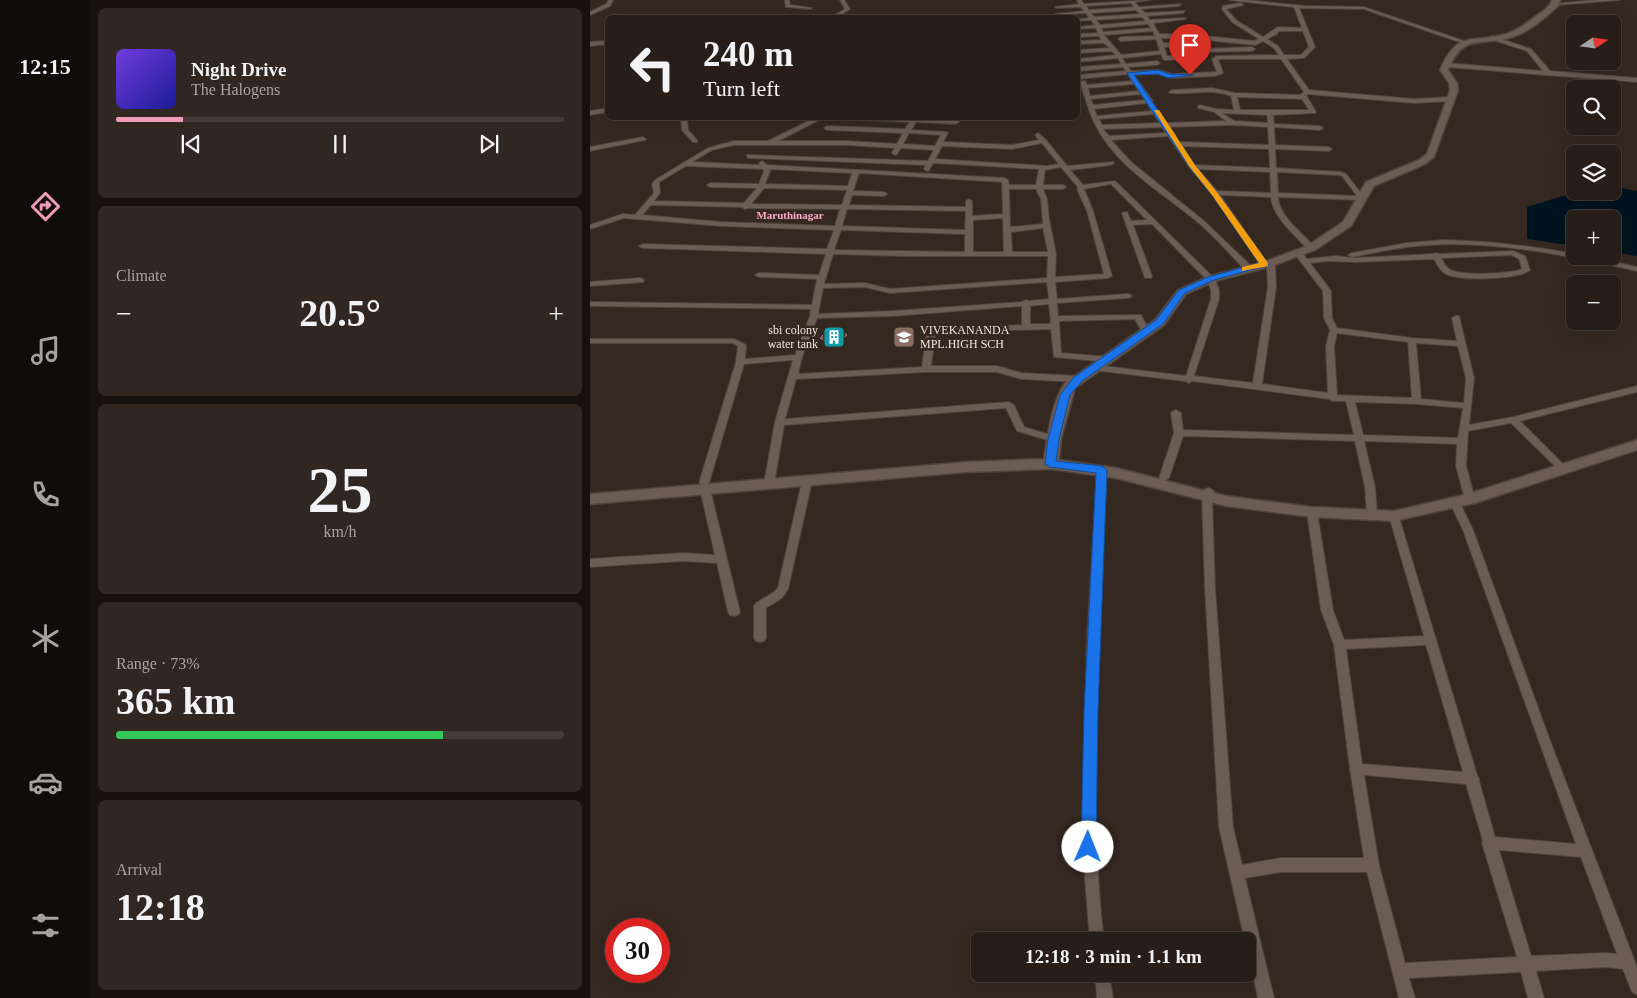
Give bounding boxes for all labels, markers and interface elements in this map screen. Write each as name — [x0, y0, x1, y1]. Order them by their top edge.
north arrow — [1566, 15, 1621, 70]
map controls — [1566, 15, 1621, 330]
pin — [1169, 24, 1211, 75]
icon: arrive — [1176, 31, 1204, 59]
icon: left — [620, 35, 685, 100]
text: 240 m — [703, 35, 793, 74]
text: 12:15 — [19, 54, 71, 79]
text: Night Drive — [191, 59, 287, 80]
text: Turn left — [703, 76, 780, 101]
button: search — [1566, 80, 1621, 135]
text: The Halogens — [191, 81, 280, 98]
icon: previous — [177, 130, 205, 158]
icon: pause — [326, 130, 354, 158]
icon: next — [475, 130, 503, 158]
button: layers — [1566, 145, 1621, 200]
icon: directions — [28, 189, 63, 224]
district label: Maruthinagar — [756, 209, 824, 221]
button: + — [1566, 210, 1621, 265]
text: Climate — [116, 267, 167, 284]
button: − — [1566, 275, 1621, 330]
text: 20.5° — [299, 292, 381, 334]
text: − — [116, 298, 132, 329]
text: + — [548, 298, 564, 329]
place label: sbi colony water tank — [768, 323, 818, 351]
place label: VIVEKANANDA MPL.HIGH SCH — [920, 323, 1010, 351]
building icon: sbi colony water tank — [822, 325, 846, 349]
school or university icon: VIVEKANANDA MPL.HIGH SCH — [892, 325, 916, 349]
icon: music — [28, 333, 63, 368]
text: 25 — [308, 454, 373, 526]
icon: phone — [28, 477, 63, 512]
text: km/h — [324, 523, 356, 540]
icon: climate — [28, 621, 63, 656]
text: Range · 73% — [116, 655, 200, 672]
text: 365 km — [116, 680, 235, 722]
icon: car — [28, 765, 63, 800]
position arrow — [1061, 820, 1113, 872]
text: Arrival — [116, 861, 162, 878]
text: 12:18 — [116, 886, 205, 928]
icon: filters — [28, 908, 63, 943]
speed limit sign: 30 — [605, 918, 670, 983]
text: 12:18 · 3 min · 1.1 km — [1025, 946, 1202, 967]

